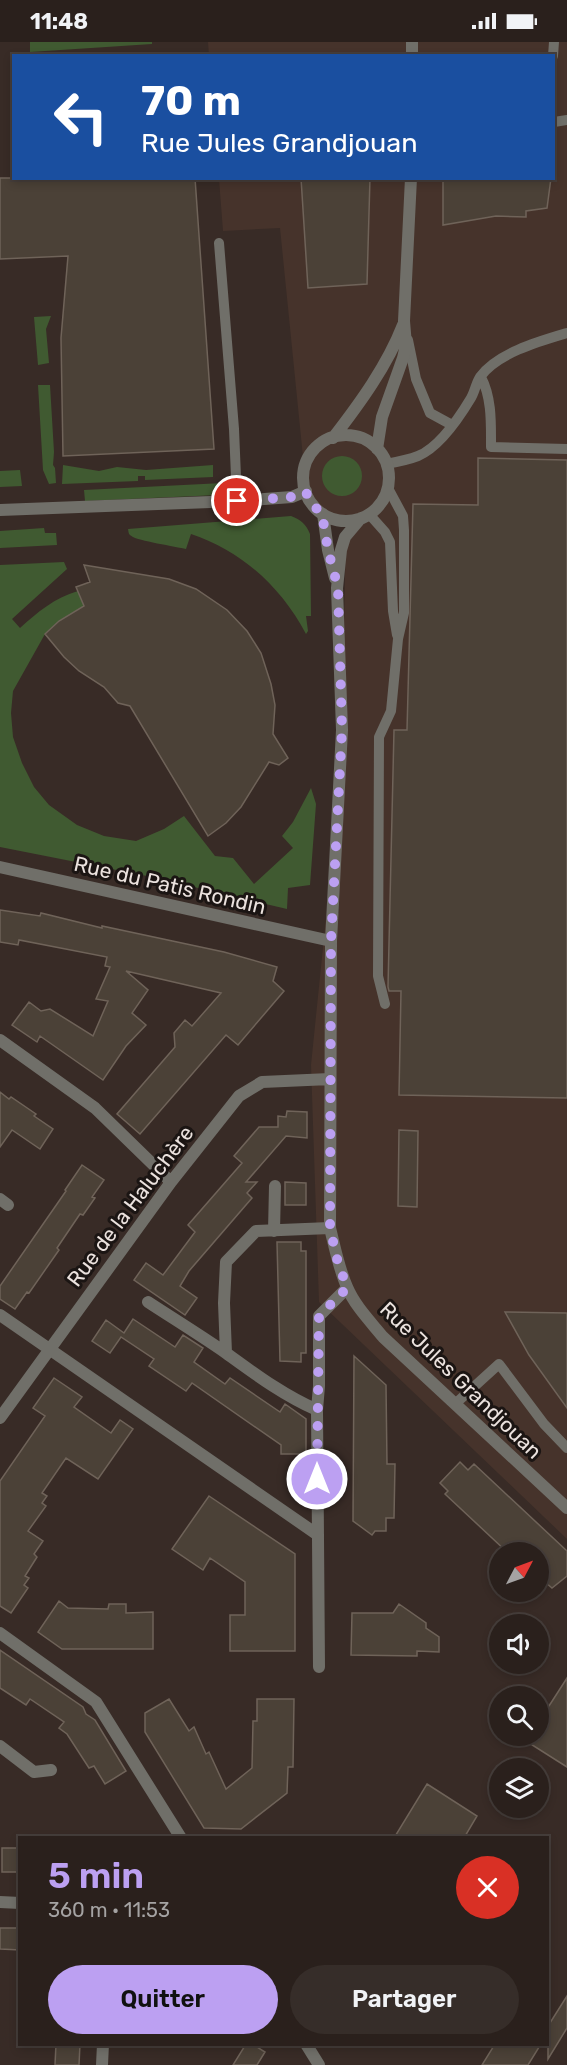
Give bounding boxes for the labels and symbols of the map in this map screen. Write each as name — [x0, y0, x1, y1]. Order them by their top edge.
pin — [211, 475, 262, 526]
street label: Rue du Patis Rondin — [72, 851, 268, 919]
street label: Rue de la Haluchère — [61, 1121, 199, 1291]
street label: Rue Jules Grandjouan — [375, 1296, 547, 1464]
position arrow — [285, 1447, 349, 1511]
north arrow — [489, 1542, 549, 1602]

